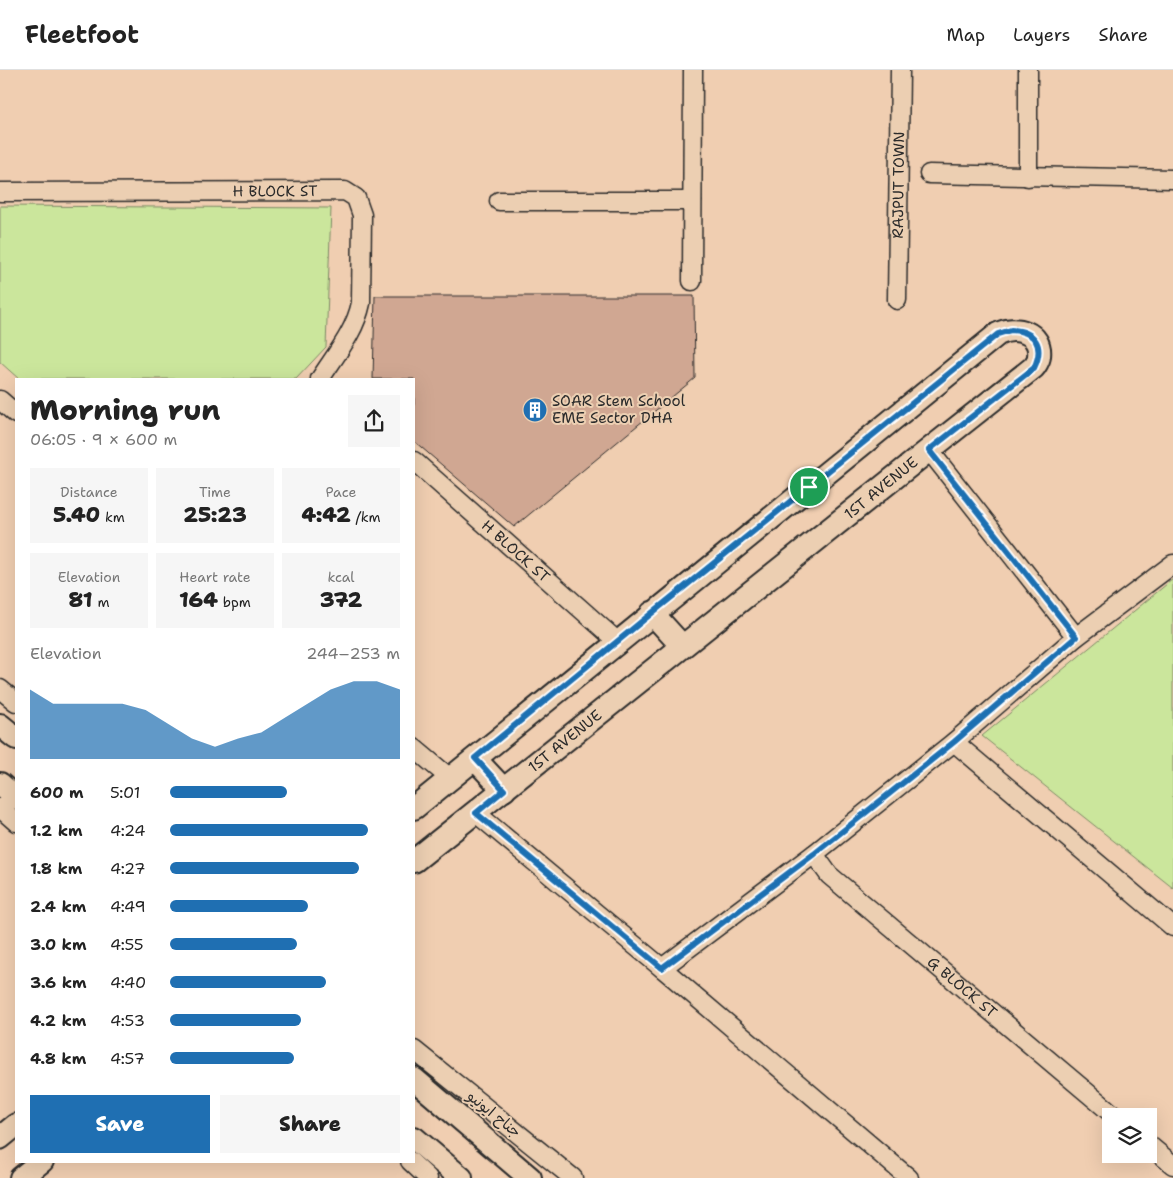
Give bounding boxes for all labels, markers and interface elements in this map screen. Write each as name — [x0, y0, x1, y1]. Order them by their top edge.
text: Fleetfoot — [25, 19, 139, 51]
text: Map — [947, 23, 985, 47]
text: Layers — [1013, 23, 1070, 47]
text: Share — [1098, 23, 1148, 47]
street label: RAJPUT TOWN — [888, 131, 909, 239]
street label: H BLOCK ST — [232, 181, 318, 201]
text: Morning run — [30, 391, 220, 429]
place label: SOAR Stem School EME Sector DHA — [552, 391, 686, 428]
button: share — [348, 395, 400, 447]
building icon: SOAR Stem School EME Sector DHA — [522, 397, 548, 423]
text: 06:05 · 9 × 600 m — [30, 429, 177, 450]
street label: 1ST AVENUE — [840, 452, 922, 524]
pin — [788, 466, 830, 508]
icon: arrive — [795, 473, 823, 501]
text: Distance — [60, 483, 118, 501]
text: Time — [199, 483, 231, 501]
text: Pace — [326, 483, 356, 501]
text: 5.40 — [53, 501, 100, 529]
text: 25:23 — [183, 501, 247, 529]
text: 4:42 — [301, 501, 351, 529]
text: km — [100, 508, 125, 526]
text: /km — [351, 508, 381, 526]
street label: H BLOCK ST — [477, 516, 554, 587]
text: Elevation — [58, 568, 120, 586]
text: Heart rate — [179, 568, 251, 586]
text: kcal — [327, 568, 355, 586]
text: 81 — [68, 586, 93, 614]
text: 164 — [179, 586, 218, 614]
text: 372 — [320, 586, 362, 614]
text: m — [93, 593, 110, 611]
text: bpm — [218, 593, 251, 611]
text: Elevation — [30, 643, 102, 664]
text: 244–253 m — [306, 643, 400, 664]
street label: 1ST AVENUE — [524, 705, 606, 777]
text: 600 m — [30, 782, 84, 803]
text: 5:01 — [110, 782, 140, 803]
text: 1.2 km — [30, 820, 83, 841]
text: 4:24 — [110, 820, 146, 841]
text: 1.8 km — [30, 858, 82, 879]
text: 4:27 — [110, 858, 145, 879]
text: 2.4 km — [30, 896, 86, 917]
text: 4:49 — [110, 896, 146, 917]
text: 3.0 km — [30, 934, 86, 955]
text: 4:55 — [110, 934, 144, 955]
street label: G BLOCK ST — [923, 952, 1001, 1022]
text: 3.6 km — [30, 972, 87, 993]
text: 4:40 — [110, 972, 146, 993]
text: 4.2 km — [30, 1010, 86, 1031]
text: 4:53 — [110, 1010, 145, 1031]
text: 4.8 km — [30, 1048, 86, 1069]
text: 4:57 — [110, 1048, 145, 1069]
street label: جناح ایونیو — [462, 1086, 525, 1142]
button: Save — [30, 1095, 210, 1153]
button: Share — [220, 1095, 400, 1153]
map controls — [1102, 1108, 1157, 1163]
button: layers — [1102, 1108, 1157, 1163]

